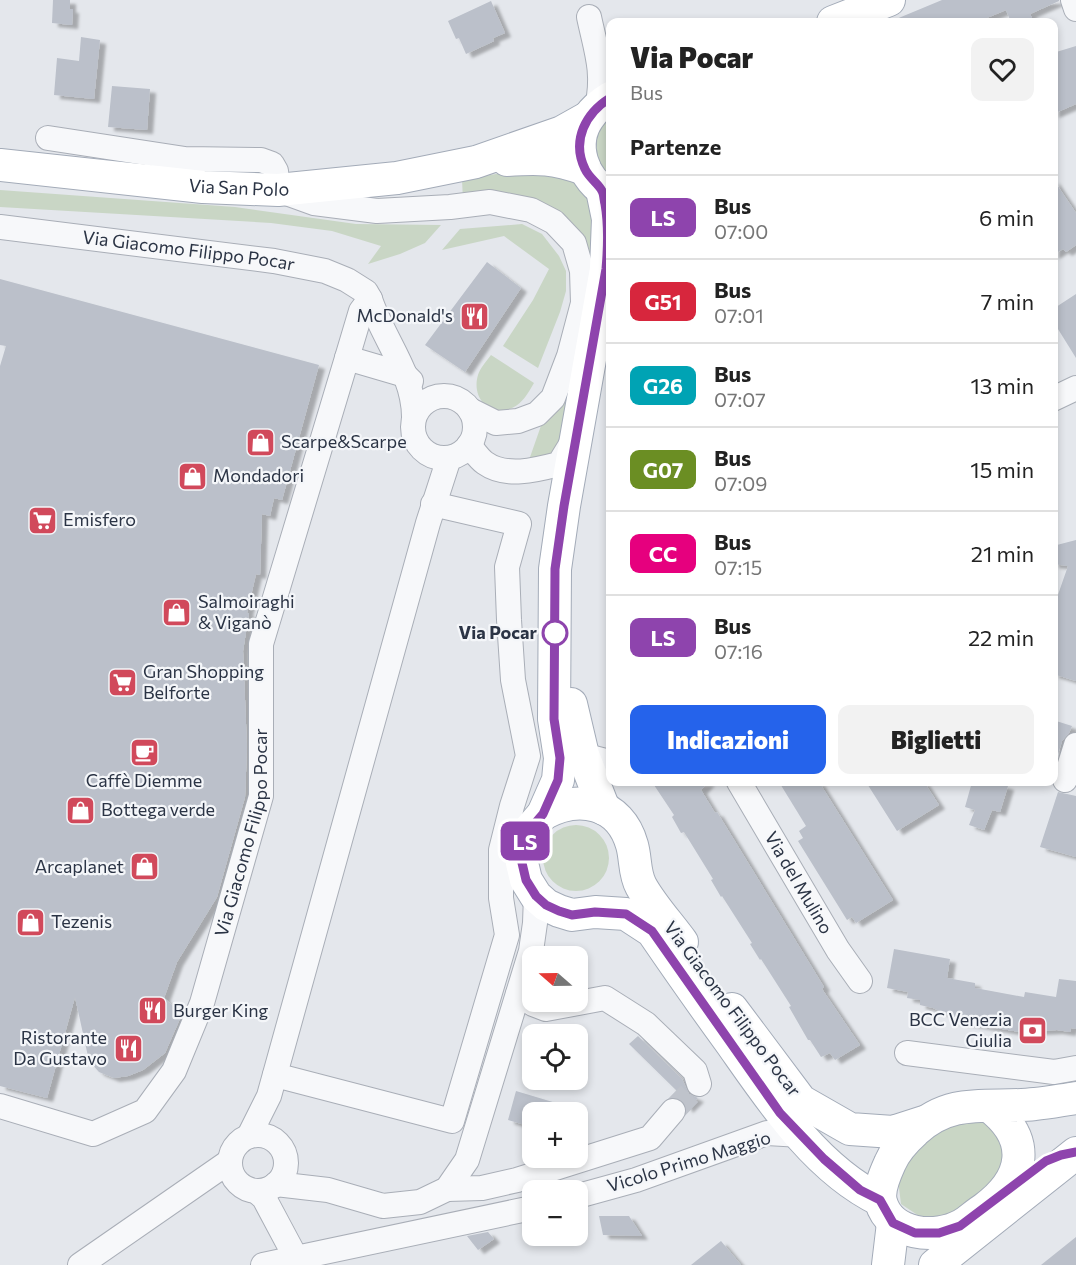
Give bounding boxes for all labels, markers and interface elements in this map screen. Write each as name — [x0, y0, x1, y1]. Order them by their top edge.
button: heart — [971, 38, 1034, 101]
text: Via Pocar — [630, 40, 753, 74]
text: Bus — [630, 80, 663, 104]
text: Partenze — [630, 133, 721, 160]
street label: Via San Polo — [187, 174, 290, 200]
text: Bus — [714, 192, 751, 219]
text: 6 min — [979, 204, 1034, 231]
text: LS — [651, 205, 675, 230]
text: 07:00 — [714, 219, 768, 243]
street label: Via Giacomo Filippo Pocar — [81, 225, 297, 275]
text: Bus — [714, 276, 751, 303]
text: 7 min — [981, 288, 1034, 315]
text: G51 — [644, 289, 682, 314]
restaurant icon: McDonald's — [458, 300, 490, 332]
text: 07:01 — [714, 303, 764, 327]
place label: McDonald's — [356, 304, 453, 326]
text: Bus — [714, 360, 751, 387]
text: 13 min — [970, 372, 1034, 399]
text: G26 — [643, 373, 683, 398]
text: 07:07 — [714, 387, 766, 411]
shop icon: Scarpe&Scarpe — [244, 426, 276, 458]
place label: Scarpe&Scarpe — [281, 430, 407, 452]
text: Bus — [714, 444, 751, 471]
text: 15 min — [970, 456, 1034, 483]
text: G07 — [643, 457, 683, 482]
shop icon: Mondadori — [176, 460, 208, 492]
place label: Mondadori — [213, 464, 304, 486]
text: 07:09 — [714, 471, 767, 495]
supermarket icon: Emisfero — [26, 504, 58, 536]
place label: Emisfero — [63, 508, 136, 530]
text: Bus — [714, 528, 751, 555]
text: 21 min — [971, 540, 1034, 567]
text: CC — [649, 541, 677, 566]
text: 07:15 — [714, 555, 762, 579]
place label: Salmoiraghi & Viganò — [198, 590, 295, 633]
shop icon: Salmoiraghi & Viganò — [161, 596, 193, 628]
text: Bus — [714, 612, 751, 639]
marker: Via Pocar — [542, 620, 568, 646]
place label: Via Pocar — [458, 621, 538, 643]
text: 22 min — [968, 624, 1034, 651]
text: LS — [651, 625, 675, 650]
text: 07:16 — [714, 639, 763, 663]
place label: Gran Shopping Belforte — [143, 660, 264, 703]
supermarket icon: Gran Shopping Belforte — [106, 666, 138, 698]
button: Indicazioni — [630, 705, 826, 774]
button: Biglietti — [838, 705, 1034, 774]
street label: Via Giacomo Filippo Pocar — [209, 728, 271, 939]
cafe icon: Caffè Diemme — [128, 736, 160, 768]
place label: Caffè Diemme — [86, 769, 202, 791]
shop icon: Bottega verde — [64, 794, 96, 826]
place label: Bottega verde — [101, 798, 215, 820]
line badge: LS — [498, 822, 552, 860]
street label: Via del Mulino — [760, 827, 838, 938]
text: LS — [513, 829, 537, 854]
shop icon: Arcaplanet — [129, 851, 161, 883]
place label: Arcaplanet — [35, 855, 124, 877]
shop icon: Tezenis — [14, 906, 46, 938]
place label: Tezenis — [51, 910, 112, 932]
street label: Via Giacomo Filippo Pocar — [660, 917, 806, 1100]
north arrow — [522, 946, 588, 1012]
map controls — [522, 946, 588, 1246]
restaurant icon: Burger King — [136, 995, 168, 1027]
place label: Burger King — [173, 999, 269, 1021]
place label: BCC Venezia Giulia — [909, 1008, 1012, 1051]
bank icon: BCC Venezia Giulia — [1017, 1014, 1049, 1046]
button: locate — [522, 1024, 588, 1090]
place label: Ristorante Da Gustavo — [13, 1026, 107, 1069]
restaurant icon: Ristorante Da Gustavo — [112, 1032, 144, 1064]
button: + — [522, 1102, 588, 1168]
street label: Vicolo Primo Maggio — [604, 1126, 773, 1196]
button: − — [522, 1180, 588, 1246]

